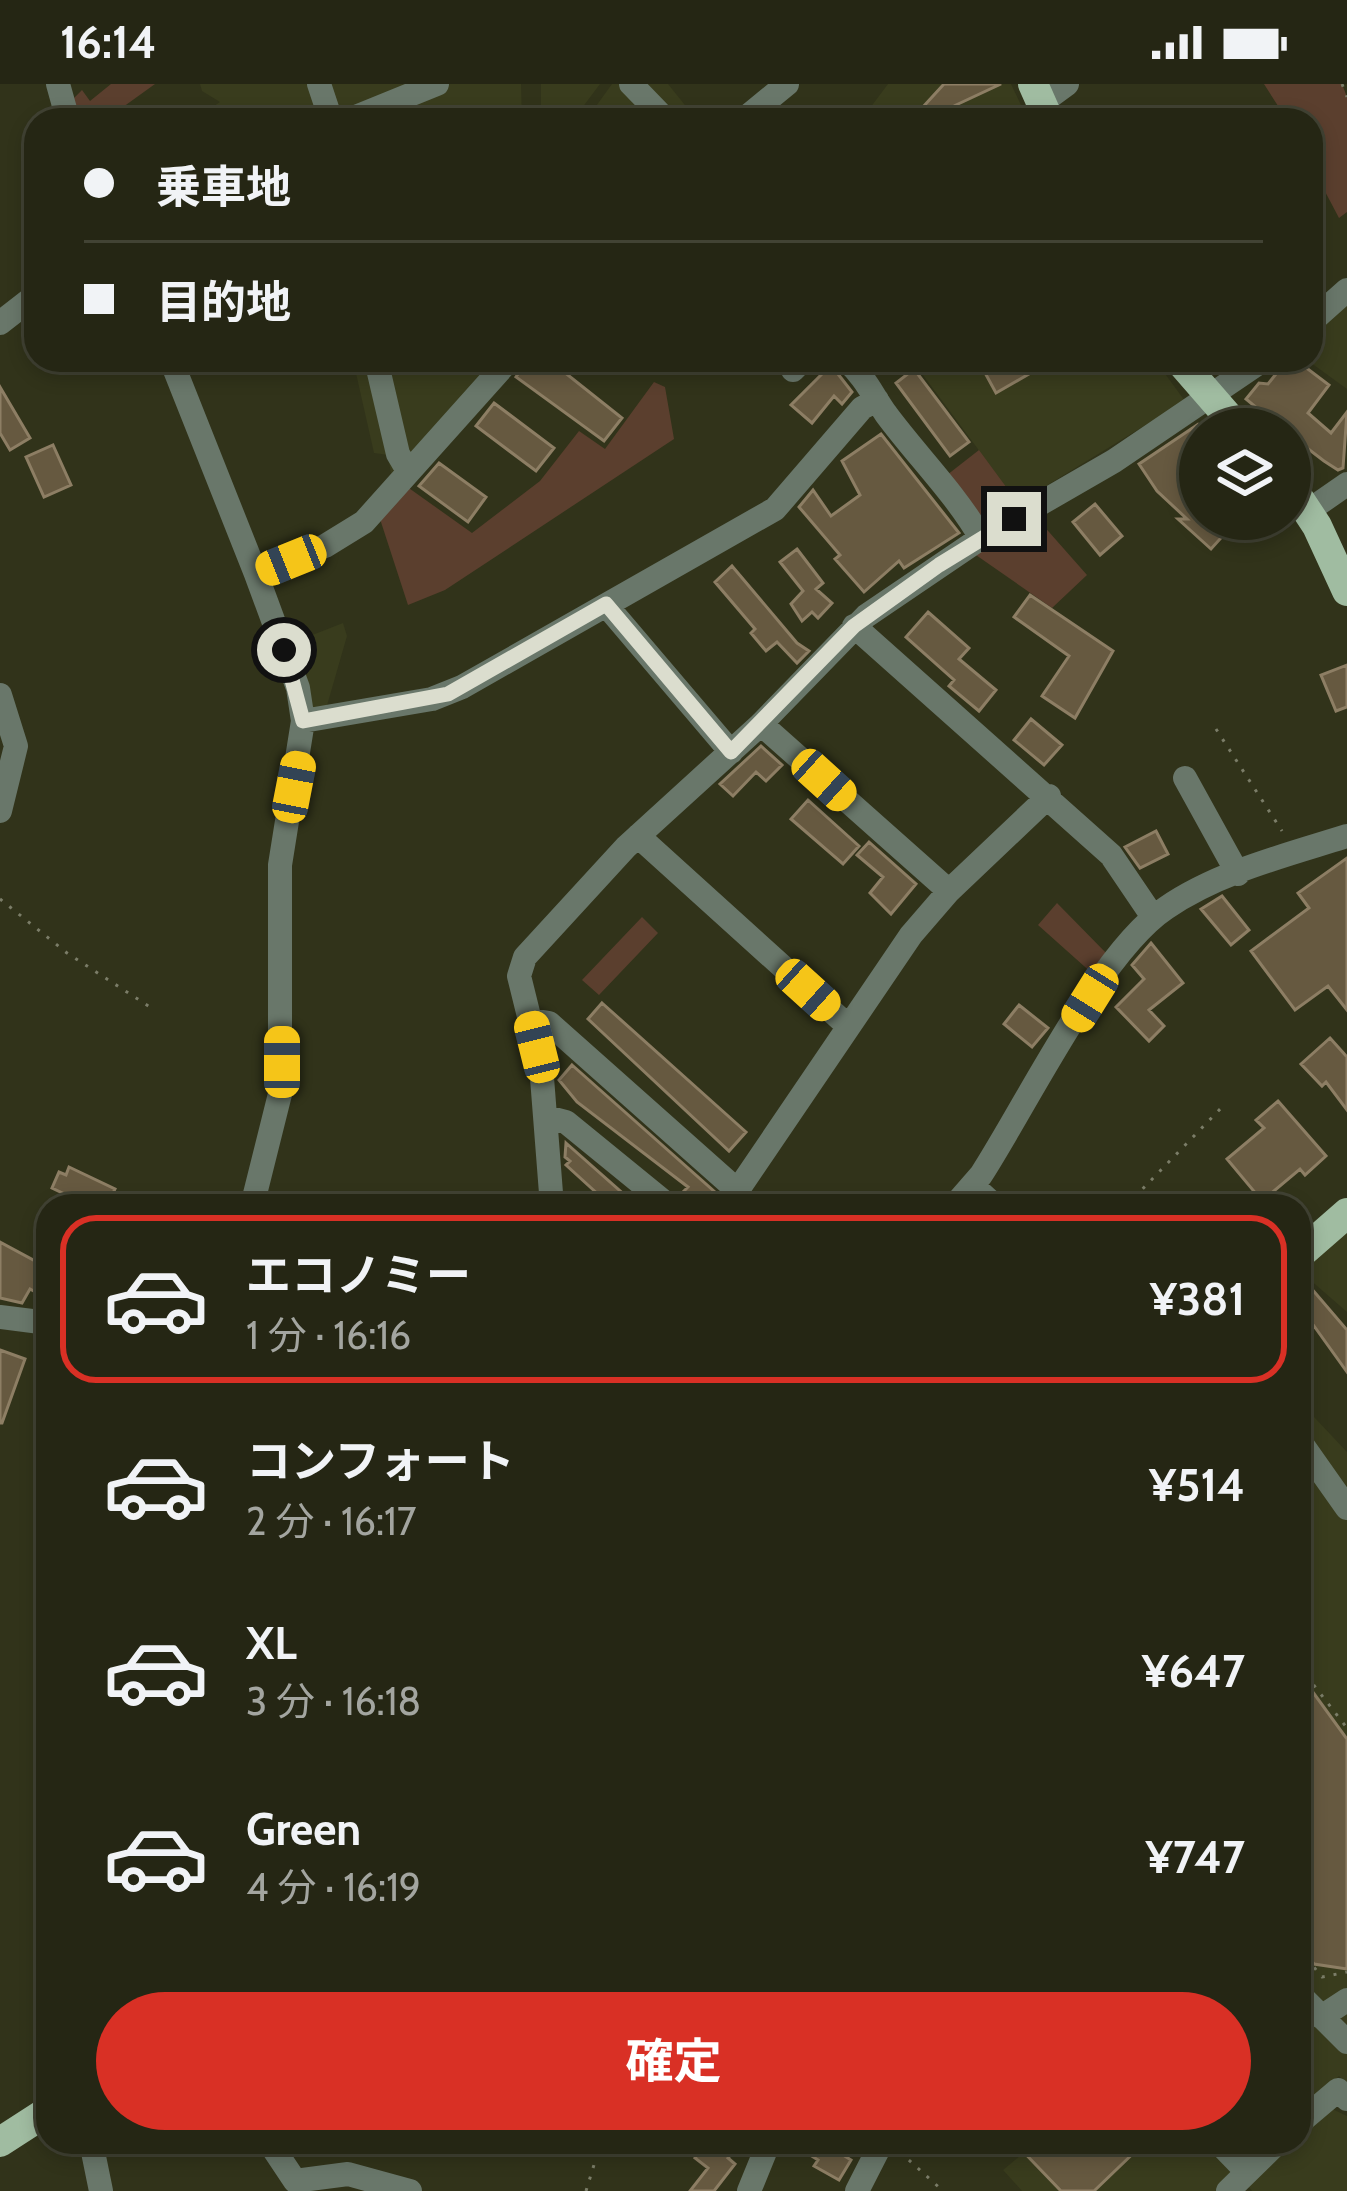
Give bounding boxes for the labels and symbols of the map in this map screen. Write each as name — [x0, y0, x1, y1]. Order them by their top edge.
route end — [987, 492, 1041, 546]
car — [251, 530, 331, 590]
route start — [257, 623, 311, 677]
car — [785, 743, 863, 817]
car — [269, 748, 319, 826]
car — [769, 953, 847, 1027]
car — [1056, 958, 1124, 1038]
car — [511, 1008, 563, 1086]
car — [264, 1026, 300, 1098]

